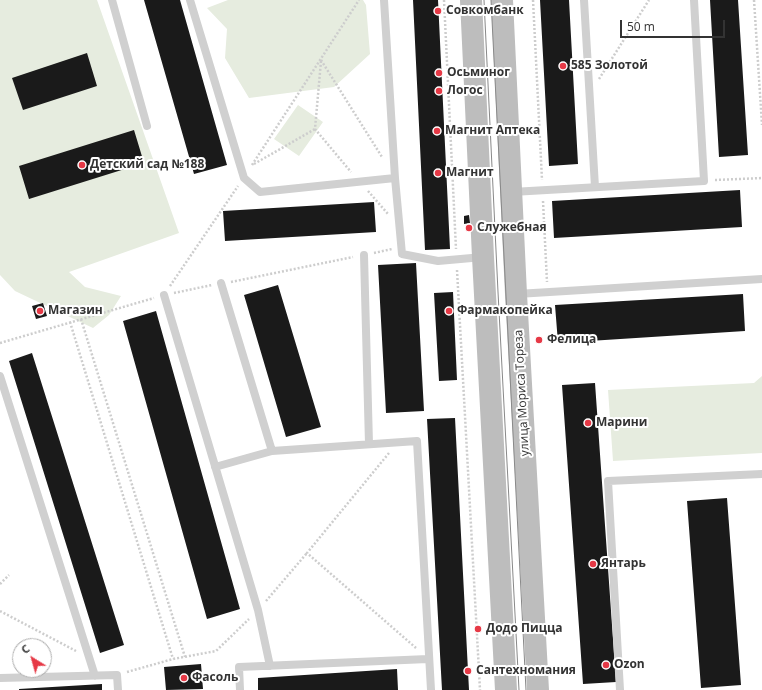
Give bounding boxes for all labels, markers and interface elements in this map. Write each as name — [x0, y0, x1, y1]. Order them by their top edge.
place label: Совкомбанк — [446, 4, 524, 18]
marker: Совкомбанк — [433, 6, 443, 16]
scale bar — [622, 12, 727, 38]
text: 50 m — [627, 18, 655, 35]
place label: 585 Золотой — [571, 59, 648, 73]
marker: 585 Золотой — [558, 61, 568, 71]
place label: Осьминог — [447, 66, 510, 80]
marker: Осьминог — [434, 68, 444, 78]
place label: Логос — [447, 84, 483, 98]
marker: Логос — [434, 86, 444, 96]
place label: Магнит Аптека — [445, 124, 540, 138]
marker: Магнит Аптека — [432, 126, 442, 136]
place label: Детский сад №188 — [90, 158, 204, 172]
marker: Детский сад №188 — [77, 160, 87, 170]
place label: Магнит — [446, 166, 494, 180]
marker: Магнит — [433, 168, 443, 178]
place label: Служебная — [477, 221, 547, 235]
marker: Служебная — [464, 223, 474, 233]
place label: Магазин — [48, 304, 103, 318]
place label: Фармакопейка — [457, 304, 553, 318]
marker: Магазин — [35, 306, 45, 316]
marker: Фармакопейка — [444, 306, 454, 316]
street label: улица Мориса Тореза — [511, 329, 533, 457]
place label: Фелица — [547, 333, 596, 347]
marker: Фелица — [534, 335, 544, 345]
place label: Марини — [596, 416, 647, 430]
marker: Марини — [583, 418, 593, 428]
place label: Янтарь — [601, 557, 646, 571]
marker: Янтарь — [588, 559, 598, 569]
place label: Додо Пицца — [486, 622, 562, 636]
marker: Додо Пицца — [473, 624, 483, 634]
north arrow — [12, 638, 52, 678]
text: С — [18, 641, 32, 657]
place label: Ozon — [614, 658, 645, 672]
marker: Ozon — [601, 660, 611, 670]
place label: Сантехномания — [476, 664, 576, 678]
marker: Сантехномания — [463, 666, 473, 676]
place label: Фасоль — [192, 671, 238, 685]
marker: Фасоль — [179, 673, 189, 683]

